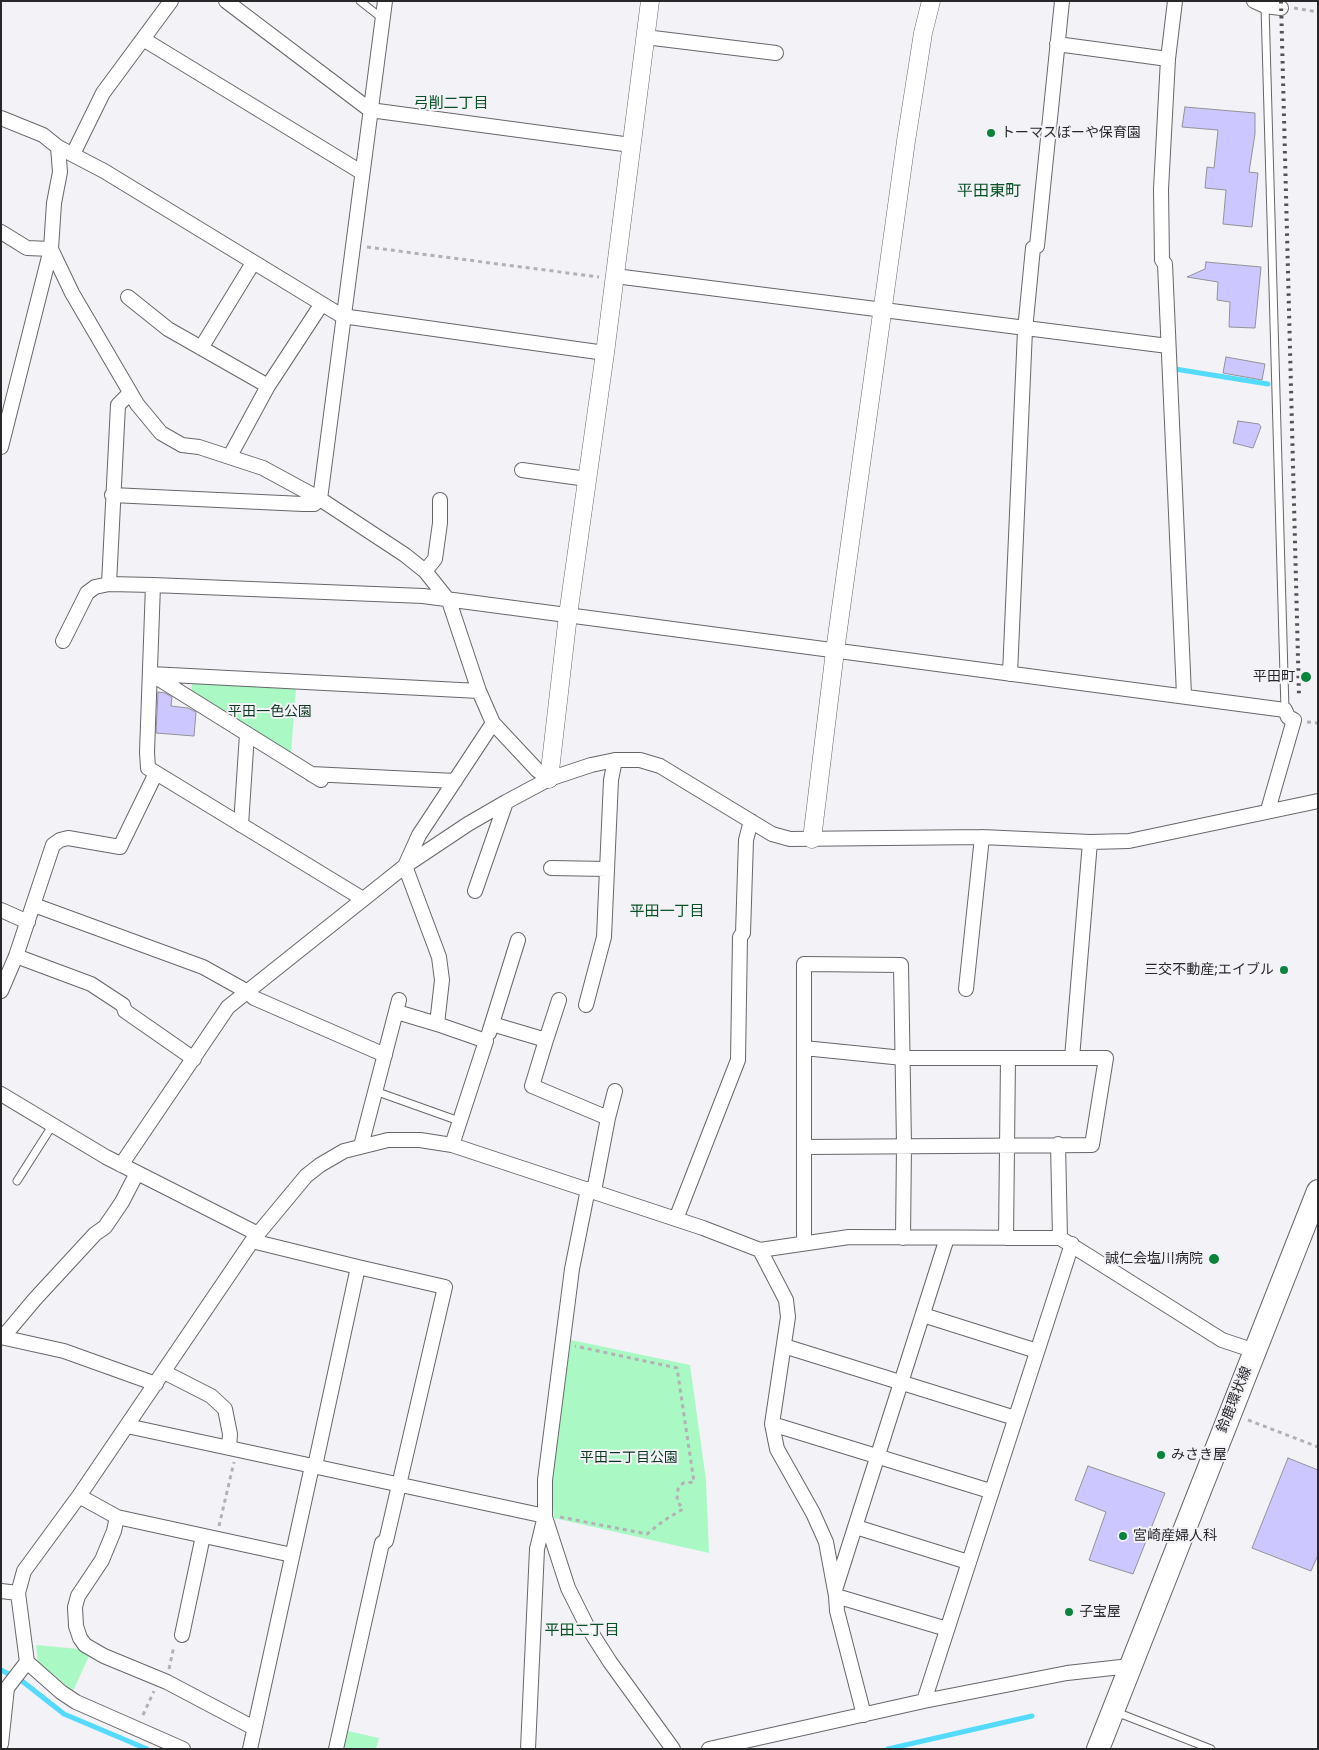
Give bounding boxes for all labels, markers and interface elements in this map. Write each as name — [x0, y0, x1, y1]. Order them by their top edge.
district label: 弓削二丁目 — [414, 95, 488, 113]
place label: トーマスぼーや保育園 — [1001, 125, 1141, 141]
marker: トーマスぼーや保育園 — [985, 127, 997, 139]
district label: 平田東町 — [957, 182, 1021, 202]
place label: 平田町 — [1253, 669, 1295, 685]
marker: 平田町 — [1299, 670, 1313, 684]
park label: 平田一色公園 — [228, 704, 312, 720]
district label: 平田一丁目 — [630, 903, 704, 921]
place label: 三交不動産;エイブル — [1144, 962, 1274, 978]
marker: 三交不動産;エイブル — [1278, 964, 1290, 976]
place label: 誠仁会塩川病院 — [1105, 1251, 1203, 1267]
marker: 誠仁会塩川病院 — [1207, 1252, 1221, 1266]
street label: 鈴鹿環状線 — [1214, 1364, 1256, 1436]
place label: みさき屋 — [1171, 1447, 1227, 1463]
marker: みさき屋 — [1155, 1449, 1167, 1461]
park label: 平田二丁目公園 — [580, 1450, 678, 1466]
place label: 宮崎産婦人科 — [1133, 1528, 1217, 1544]
marker: 宮崎産婦人科 — [1117, 1530, 1129, 1542]
place label: 子宝屋 — [1079, 1604, 1121, 1620]
marker: 子宝屋 — [1063, 1606, 1075, 1618]
district label: 平田二丁目 — [545, 1622, 619, 1640]

